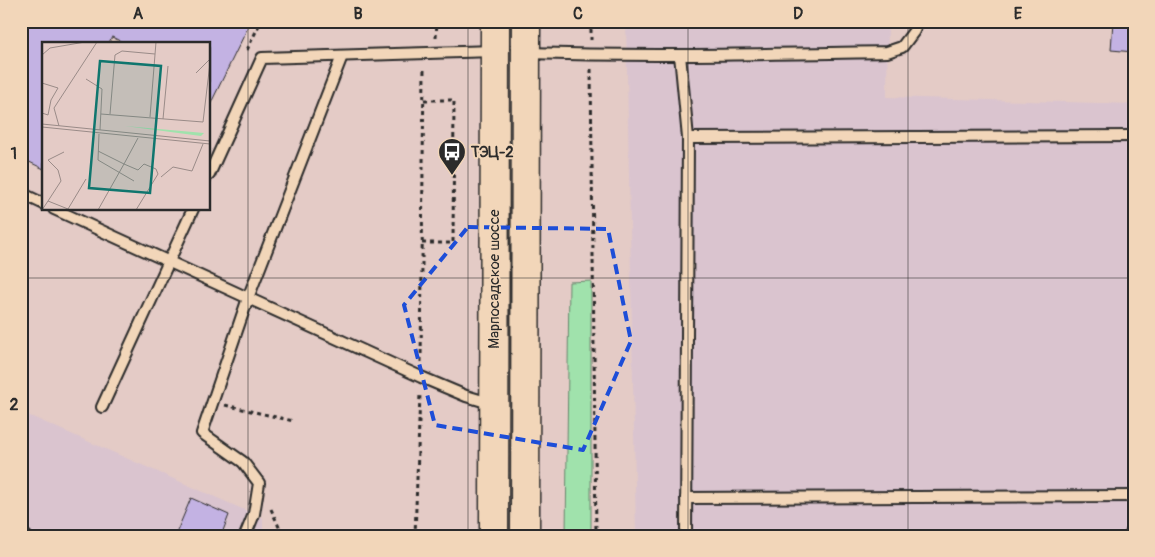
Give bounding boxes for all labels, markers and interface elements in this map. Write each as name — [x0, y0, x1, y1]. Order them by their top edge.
text: A — [133, 4, 144, 24]
text: B — [353, 4, 363, 24]
text: C — [573, 4, 583, 24]
text: D — [793, 4, 803, 24]
text: E — [1014, 4, 1023, 24]
inset map — [42, 42, 210, 210]
bus stop icon: ТЭЦ-2 — [437, 137, 467, 176]
place label: ТЭЦ-2 — [470, 143, 514, 162]
text: 1 — [11, 144, 17, 164]
street label: Марпосадское шоссе — [485, 209, 504, 349]
text: 2 — [10, 395, 19, 415]

